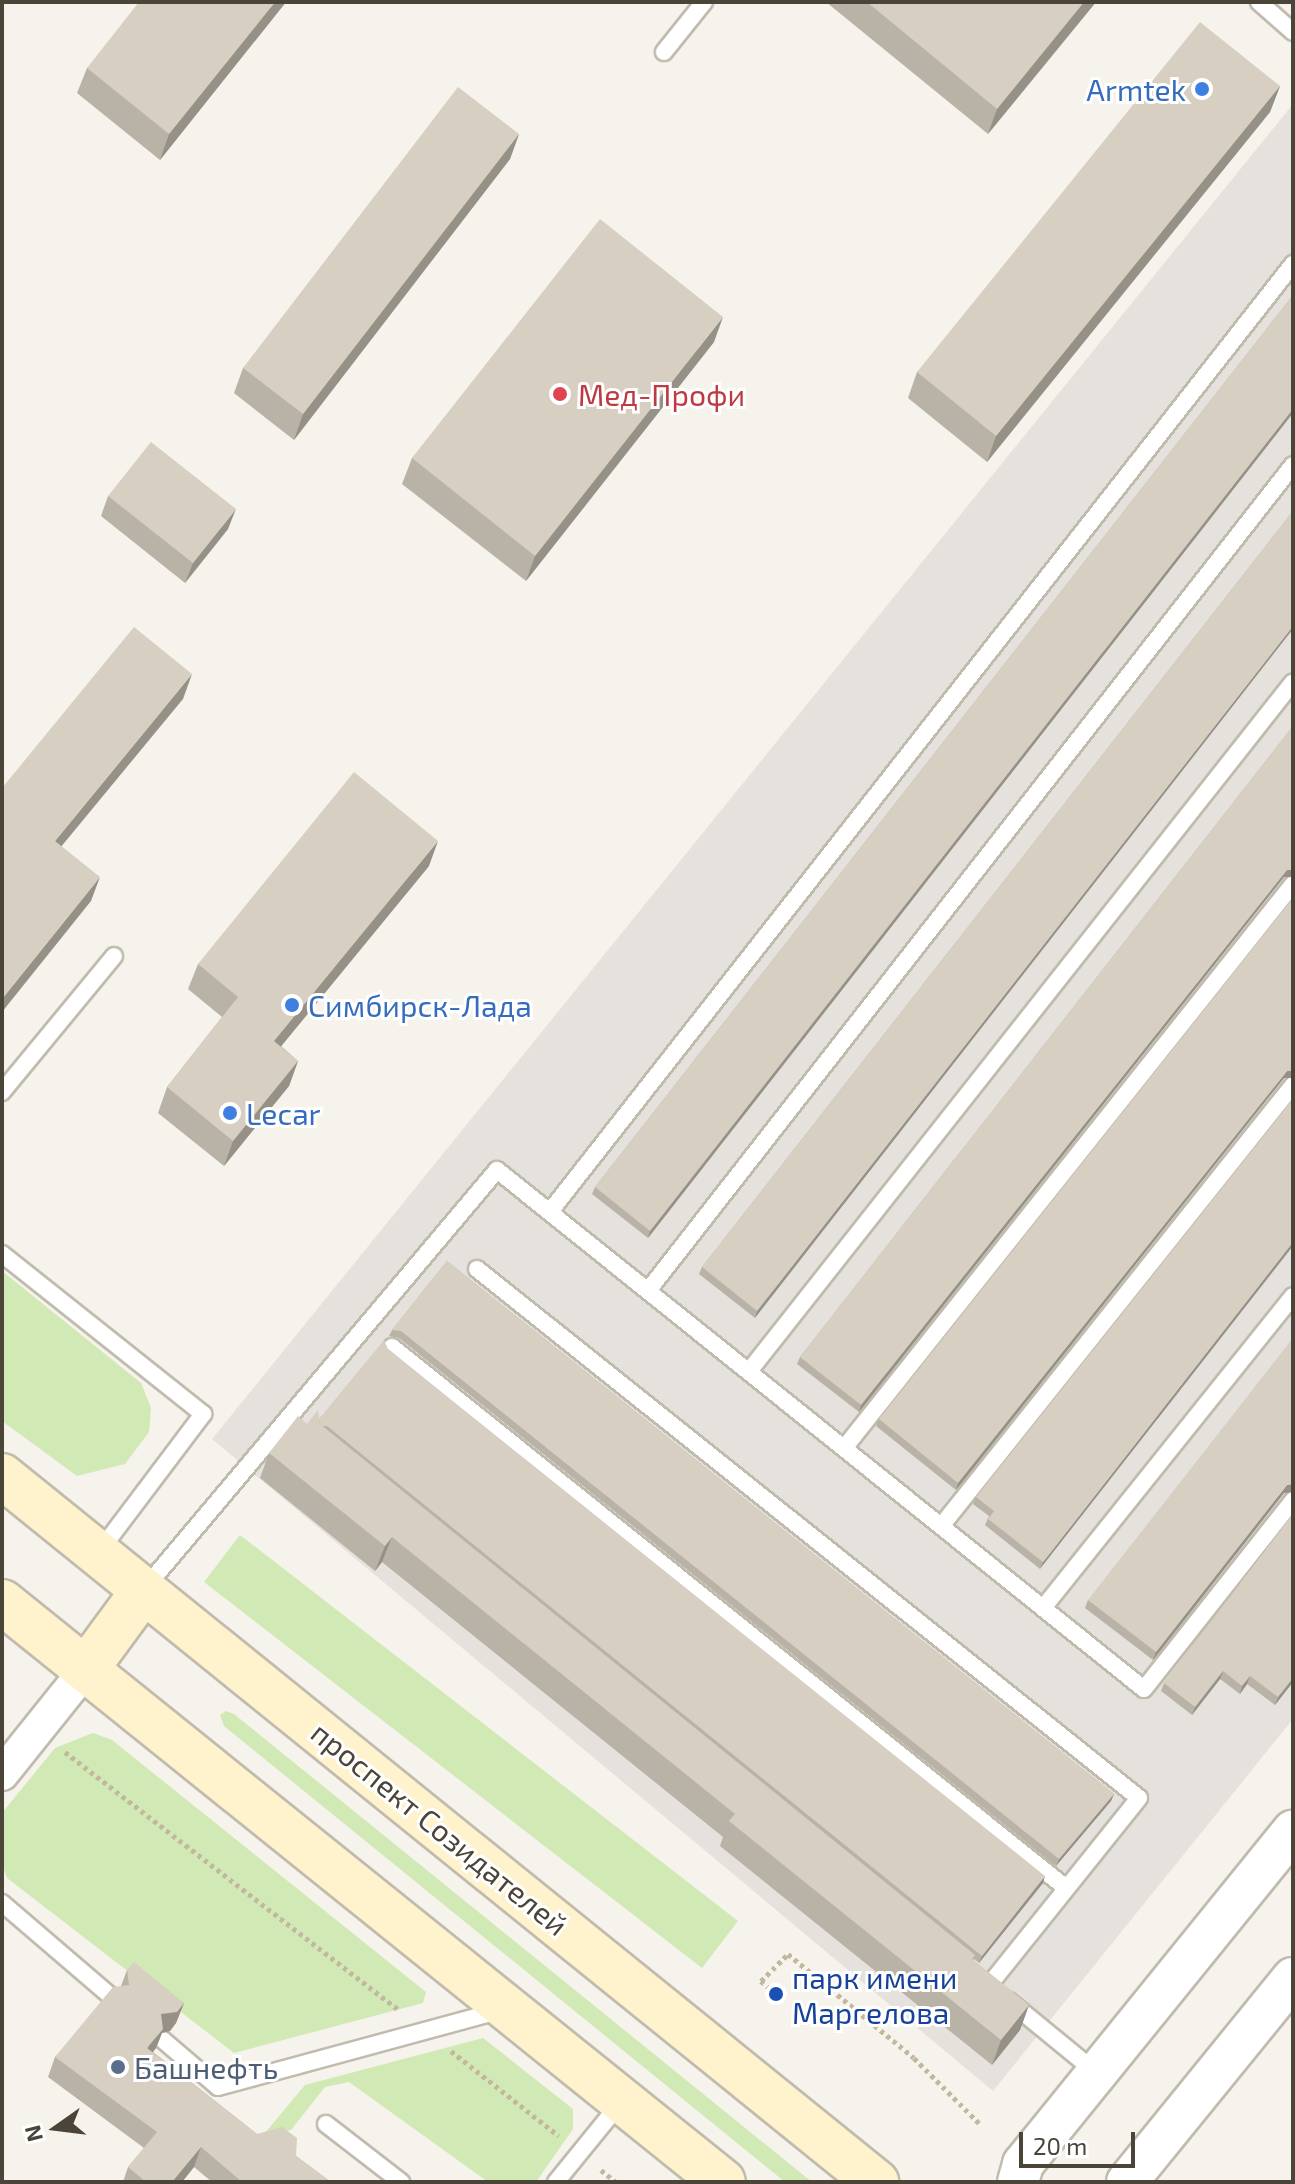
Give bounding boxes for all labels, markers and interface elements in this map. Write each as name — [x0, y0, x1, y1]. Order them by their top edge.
place label: Armtek — [1086, 71, 1186, 107]
marker: Armtek — [1193, 80, 1211, 98]
place label: Мед-Профи — [578, 376, 745, 412]
marker: Мед-Профи — [549, 383, 571, 405]
place label: Симбирск-Лада — [308, 987, 532, 1023]
marker: Симбирск-Лада — [283, 996, 301, 1014]
place label: Lecar — [246, 1095, 321, 1131]
marker: Lecar — [221, 1104, 239, 1122]
street label: проспект Созидателей — [305, 1714, 575, 1942]
place label: парк имени Маргелова — [792, 1959, 957, 2030]
marker: парк имени Маргелова — [767, 1985, 785, 2003]
place label: Башнефть — [134, 2049, 278, 2085]
marker: Башнефть — [109, 2058, 127, 2076]
north arrow — [16, 2088, 96, 2168]
scale bar — [1023, 2116, 1139, 2166]
text: N — [18, 2123, 47, 2145]
text: 20 m — [1033, 2131, 1087, 2160]

